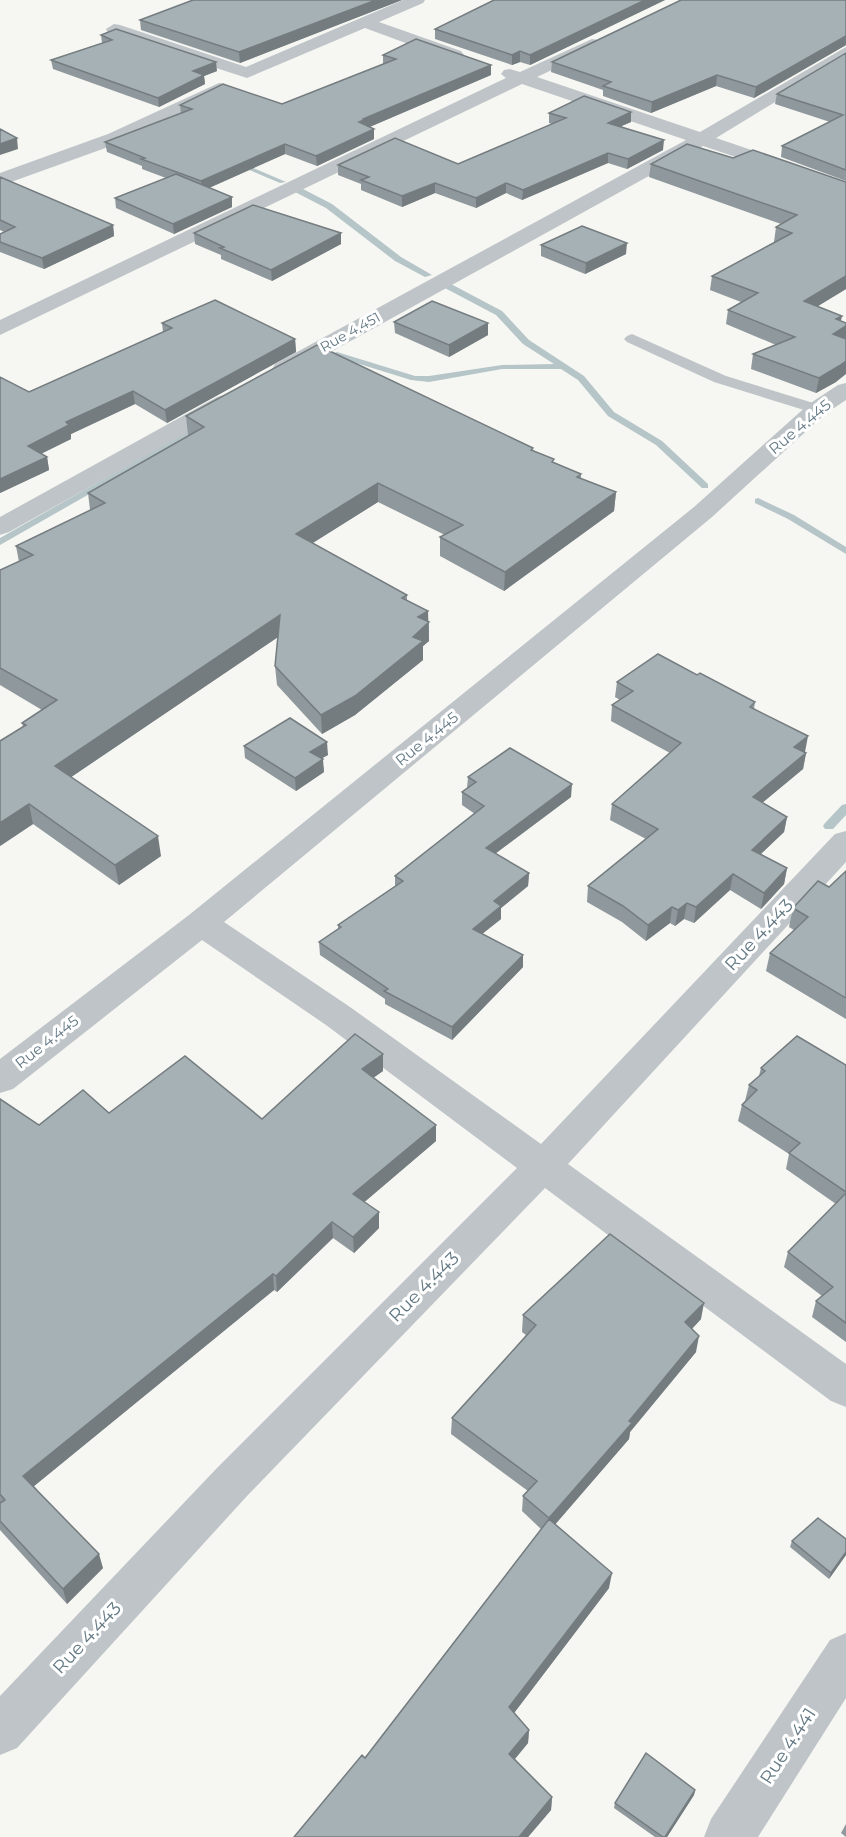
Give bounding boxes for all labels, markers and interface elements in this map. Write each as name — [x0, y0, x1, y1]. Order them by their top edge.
street label: Rue 4.451 — [317, 308, 383, 356]
street label: Rue 4.445 — [765, 395, 835, 458]
street label: Rue 4.445 — [391, 707, 462, 770]
street label: Rue 4.443 — [720, 895, 798, 975]
street label: Rue 4.445 — [11, 1011, 82, 1072]
street label: Rue 4.443 — [384, 1247, 464, 1327]
street label: Rue 4.443 — [48, 1598, 126, 1678]
street label: Rue 4.441 — [755, 1704, 821, 1788]

